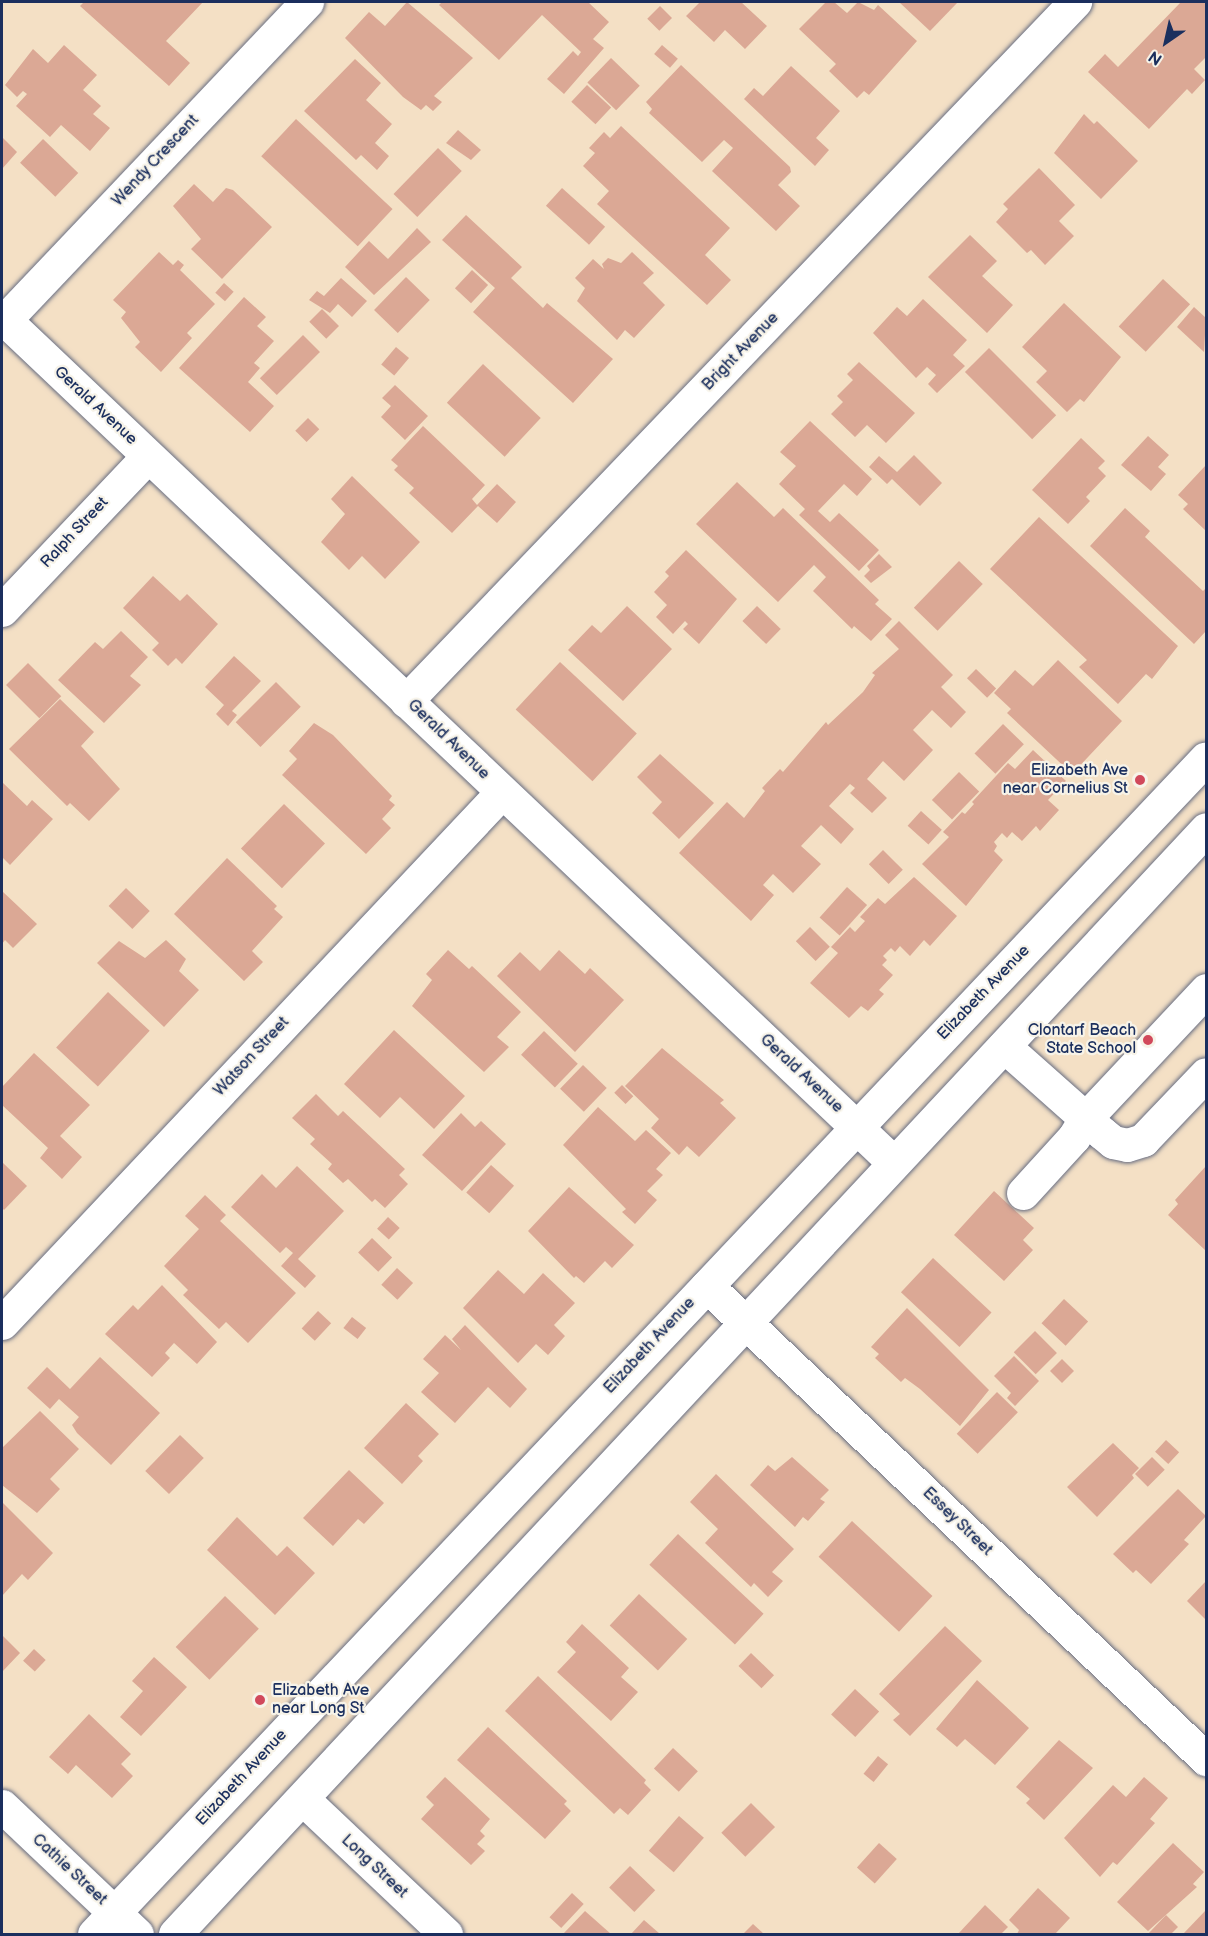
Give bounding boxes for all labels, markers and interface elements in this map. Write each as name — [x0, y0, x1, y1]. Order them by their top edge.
north arrow — [1136, 12, 1196, 72]
text: N — [1145, 46, 1166, 69]
street label: Wendy Crescent — [108, 111, 204, 211]
street label: Bright Avenue — [699, 309, 783, 395]
street label: Gerald Avenue — [49, 363, 141, 449]
street label: Ralph Street — [37, 493, 113, 573]
street label: Gerald Avenue — [403, 696, 493, 784]
place label: Elizabeth Ave near Cornelius St — [1003, 761, 1128, 799]
marker: Elizabeth Ave near Cornelius St — [1133, 773, 1147, 787]
street label: Elizabeth Avenue — [934, 942, 1034, 1044]
street label: Watson Street — [210, 1013, 294, 1101]
place label: Clontarf Beach State School — [1028, 1021, 1136, 1059]
street label: Gerald Avenue — [755, 1031, 847, 1117]
marker: Clontarf Beach State School — [1141, 1033, 1155, 1047]
street label: Elizabeth Avenue — [600, 1294, 700, 1398]
street label: Essey Street — [918, 1483, 996, 1561]
place label: Elizabeth Ave near Long St — [272, 1681, 369, 1719]
marker: Elizabeth Ave near Long St — [253, 1693, 267, 1707]
street label: Elizabeth Avenue — [192, 1726, 292, 1830]
street label: Cathie Street — [27, 1830, 111, 1910]
street label: Long Street — [337, 1831, 411, 1903]

